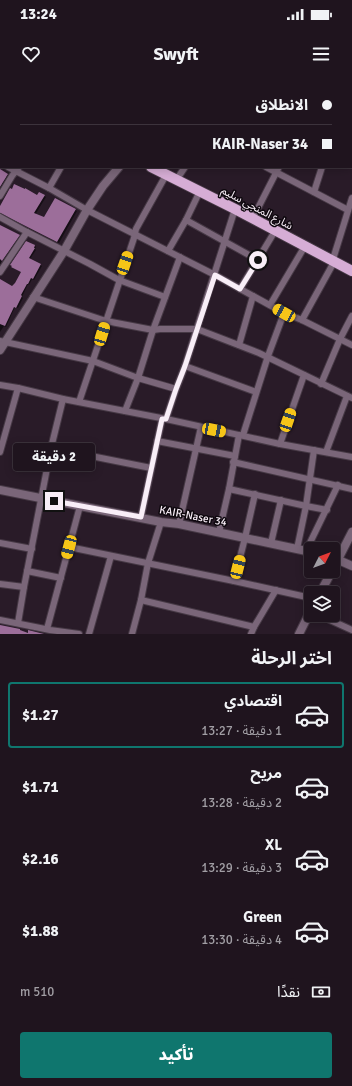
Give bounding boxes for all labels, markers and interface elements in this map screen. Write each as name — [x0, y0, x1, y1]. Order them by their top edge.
text: 13:24 — [20, 5, 57, 23]
icon: heart — [20, 43, 42, 65]
text: Swyft — [153, 43, 199, 65]
icon: menu — [310, 43, 332, 65]
text: الانطلاق — [256, 96, 308, 114]
text: KAIR-Naser 34 — [212, 135, 308, 153]
street label: شارع المنجي سليم — [218, 184, 295, 235]
car — [115, 250, 135, 276]
route start — [249, 251, 267, 269]
car — [271, 302, 297, 324]
car — [93, 321, 111, 347]
car — [278, 407, 298, 433]
car — [201, 422, 227, 438]
callout: 2 دقيقة — [13, 443, 95, 471]
text: 2 دقيقة — [32, 449, 76, 465]
route end — [45, 492, 63, 510]
street label: KAIR-Naser 34 — [158, 503, 228, 529]
car — [60, 534, 78, 560]
north arrow — [304, 542, 340, 578]
map controls — [304, 542, 340, 622]
car — [229, 554, 247, 580]
button: layers — [304, 586, 340, 622]
text: اختر الرحلة — [251, 647, 332, 669]
text: اقتصادي — [224, 692, 282, 710]
icon: car — [294, 697, 330, 733]
text: $1.27 — [22, 706, 59, 724]
text: 1 دقيقة · 13:27 — [201, 723, 282, 739]
text: مريح — [250, 764, 282, 782]
icon: car — [294, 769, 330, 805]
text: $1.71 — [22, 778, 59, 796]
text: 2 دقيقة · 13:28 — [201, 795, 282, 811]
text: XL — [265, 836, 282, 854]
icon: car — [294, 841, 330, 877]
text: $2.16 — [22, 850, 59, 868]
text: 3 دقيقة · 13:29 — [201, 860, 282, 876]
text: Green — [243, 908, 282, 926]
icon: car — [294, 913, 330, 949]
text: $1.88 — [22, 922, 59, 940]
text: 4 دقيقة · 13:30 — [201, 932, 282, 948]
icon: cash — [310, 981, 332, 1003]
text: نقدًا — [277, 983, 300, 1001]
text: 510 m — [20, 984, 54, 1000]
button: تأكيد — [20, 1032, 332, 1078]

